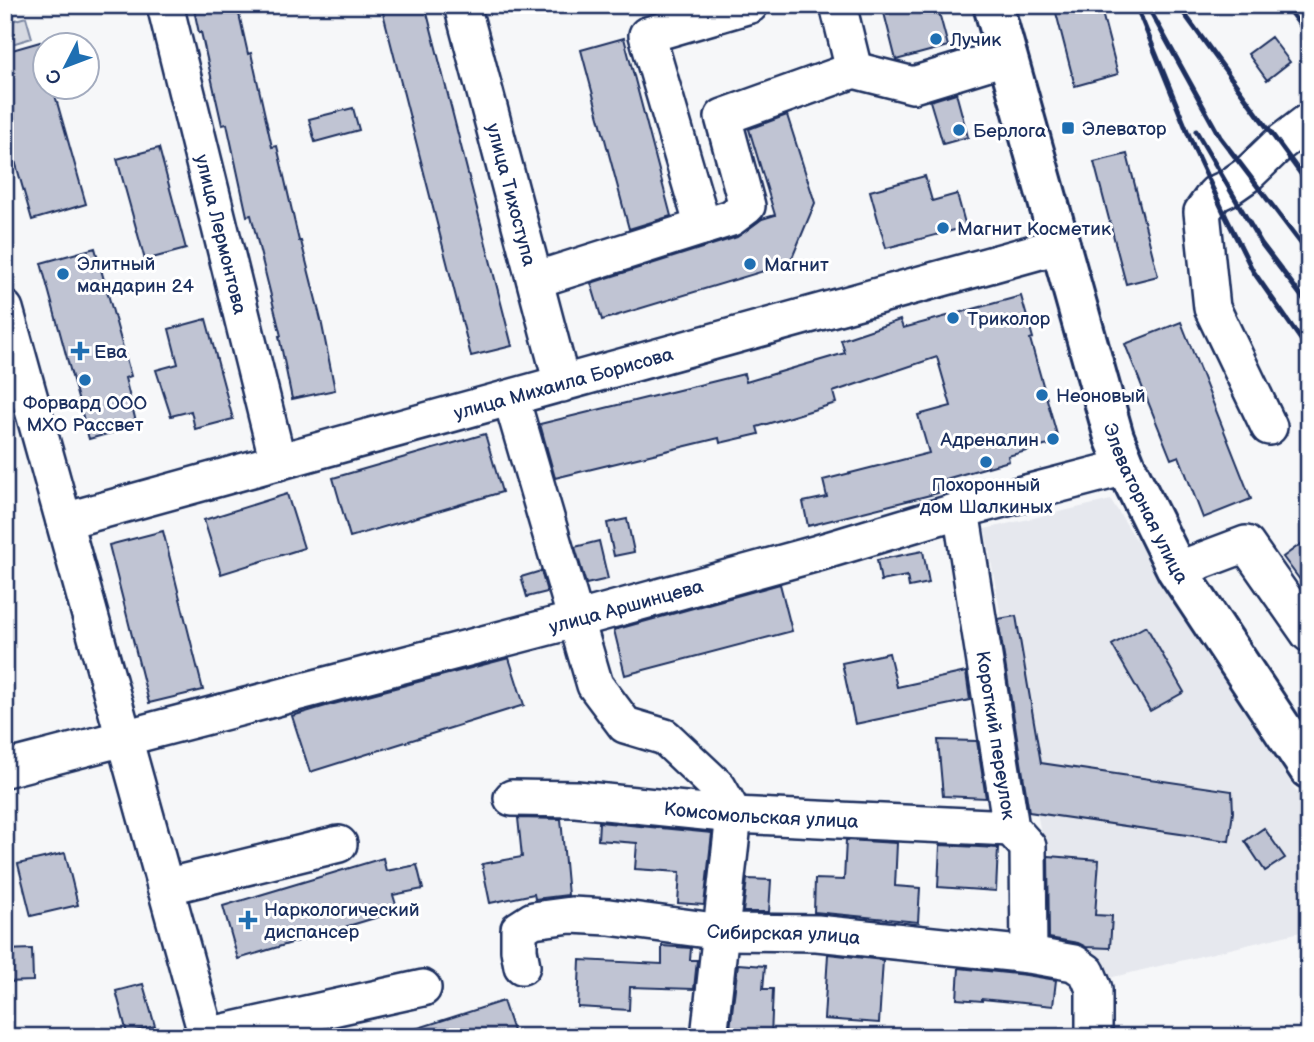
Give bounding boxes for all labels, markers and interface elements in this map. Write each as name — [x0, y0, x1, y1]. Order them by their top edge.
place label: Лучик — [949, 29, 1001, 52]
marker: Лучик — [928, 31, 944, 47]
north arrow — [32, 32, 102, 102]
text: С — [42, 64, 67, 89]
place label: Элеватор — [1082, 118, 1167, 141]
place label: Берлога — [973, 120, 1046, 143]
marker: Элеватор — [1060, 120, 1076, 136]
street label: улица Тихоступа — [481, 121, 540, 269]
marker: Берлога — [951, 122, 967, 138]
street label: улица Лермонтова — [189, 152, 251, 317]
place label: Магнит Косметик — [957, 218, 1111, 241]
marker: Магнит Косметик — [935, 220, 951, 236]
place label: Элитный мандарин 24 — [77, 253, 194, 298]
place label: Магнит — [764, 254, 829, 277]
marker: Магнит — [742, 256, 758, 272]
marker: Элитный мандарин 24 — [55, 266, 71, 282]
place label: Триколор — [967, 308, 1051, 331]
marker: Триколор — [945, 310, 961, 326]
place label: Ева — [94, 341, 128, 364]
marker: Ева — [72, 343, 88, 359]
street label: улица Михаила Борисова — [451, 343, 676, 426]
marker: Форвард ООО МХО Рассвет — [77, 372, 93, 388]
place label: Неоновый — [1056, 385, 1146, 408]
marker: Неоновый — [1034, 387, 1050, 403]
place label: Форвард ООО МХО Рассвет — [23, 392, 148, 437]
street label: Элеваторная улица — [1098, 421, 1193, 588]
place label: Адреналин — [940, 429, 1039, 452]
marker: Адреналин — [1045, 431, 1061, 447]
marker: Похоронный дом Шалкиных — [978, 454, 994, 470]
place label: Похоронный дом Шалкиных — [919, 474, 1053, 519]
street label: улица Аршинцева — [547, 575, 706, 639]
street label: Короткий переулок — [970, 649, 1020, 821]
street label: Комсомольская улица — [663, 798, 859, 834]
place label: Наркологический диспансер — [264, 899, 420, 944]
marker: Наркологический диспансер — [238, 910, 258, 930]
street label: Сибирская улица — [705, 920, 861, 950]

